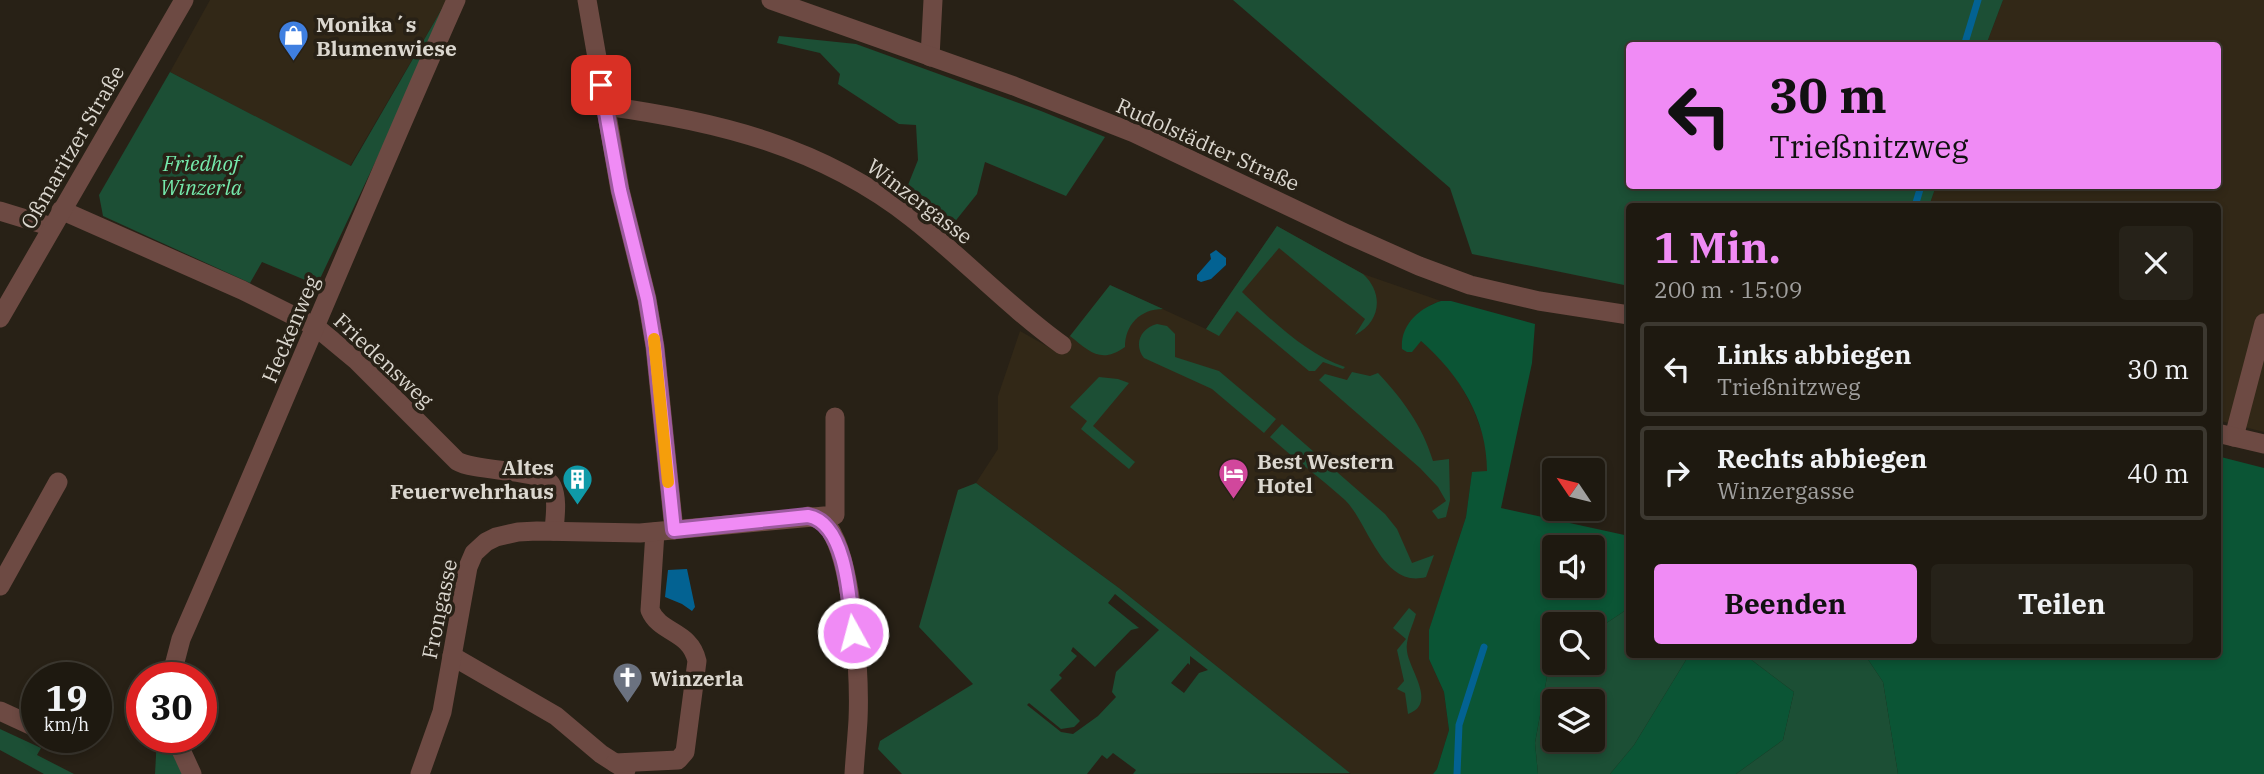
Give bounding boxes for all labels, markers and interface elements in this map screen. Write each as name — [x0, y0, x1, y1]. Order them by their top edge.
place label: Monika´s Blumenwiese — [316, 10, 457, 62]
shop icon: Monika´s Blumenwiese — [276, 19, 310, 63]
pin — [571, 55, 631, 115]
street label: Oßmaritzer Straße — [14, 60, 130, 234]
text: 30 m — [1769, 63, 1887, 126]
icon: arrive — [582, 66, 620, 104]
icon: left — [1654, 70, 1745, 161]
street label: Rudolstädter Straße — [1112, 91, 1304, 197]
text: Trießnitzweg — [1769, 125, 1969, 167]
park label: Friedhof Winzerla — [160, 149, 243, 201]
street label: Winzergasse — [861, 152, 979, 250]
text: 1 Min. — [1654, 220, 1781, 275]
button: close — [2119, 226, 2193, 300]
street label: Heckenweg — [255, 271, 325, 387]
text: 200 m · 15:09 — [1654, 274, 1803, 304]
street label: Friedensweg — [328, 307, 440, 414]
text: Links abbiegen — [1717, 337, 1912, 371]
icon: left — [1658, 350, 1696, 388]
text: 30 m — [2127, 352, 2189, 386]
text: Trießnitzweg — [1717, 371, 1861, 401]
text: Rechts abbiegen — [1717, 441, 1927, 475]
place label: Best Western Hotel — [1257, 447, 1394, 499]
place label: Altes Feuerwehrhaus — [390, 453, 554, 505]
icon: right — [1658, 454, 1696, 492]
hotel icon: Best Western Hotel — [1217, 456, 1251, 500]
text: 40 m — [2127, 456, 2189, 490]
north arrow — [1542, 458, 1605, 522]
map controls — [1542, 458, 1605, 752]
building icon: Altes Feuerwehrhaus — [560, 462, 594, 506]
text: Winzergasse — [1717, 475, 1854, 505]
button: sound — [1542, 535, 1605, 598]
street label: Frongasse — [415, 556, 463, 662]
button: Beenden — [1654, 564, 1917, 644]
button: Teilen — [1931, 564, 2193, 644]
position arrow — [816, 596, 890, 670]
button: search — [1542, 612, 1605, 675]
church icon: Winzerla — [610, 661, 644, 705]
speed limit sign: 30 — [126, 662, 217, 753]
place label: Winzerla — [650, 664, 744, 692]
text: 19 — [45, 675, 88, 721]
button: layers — [1542, 689, 1605, 752]
text: km/h — [44, 713, 89, 736]

